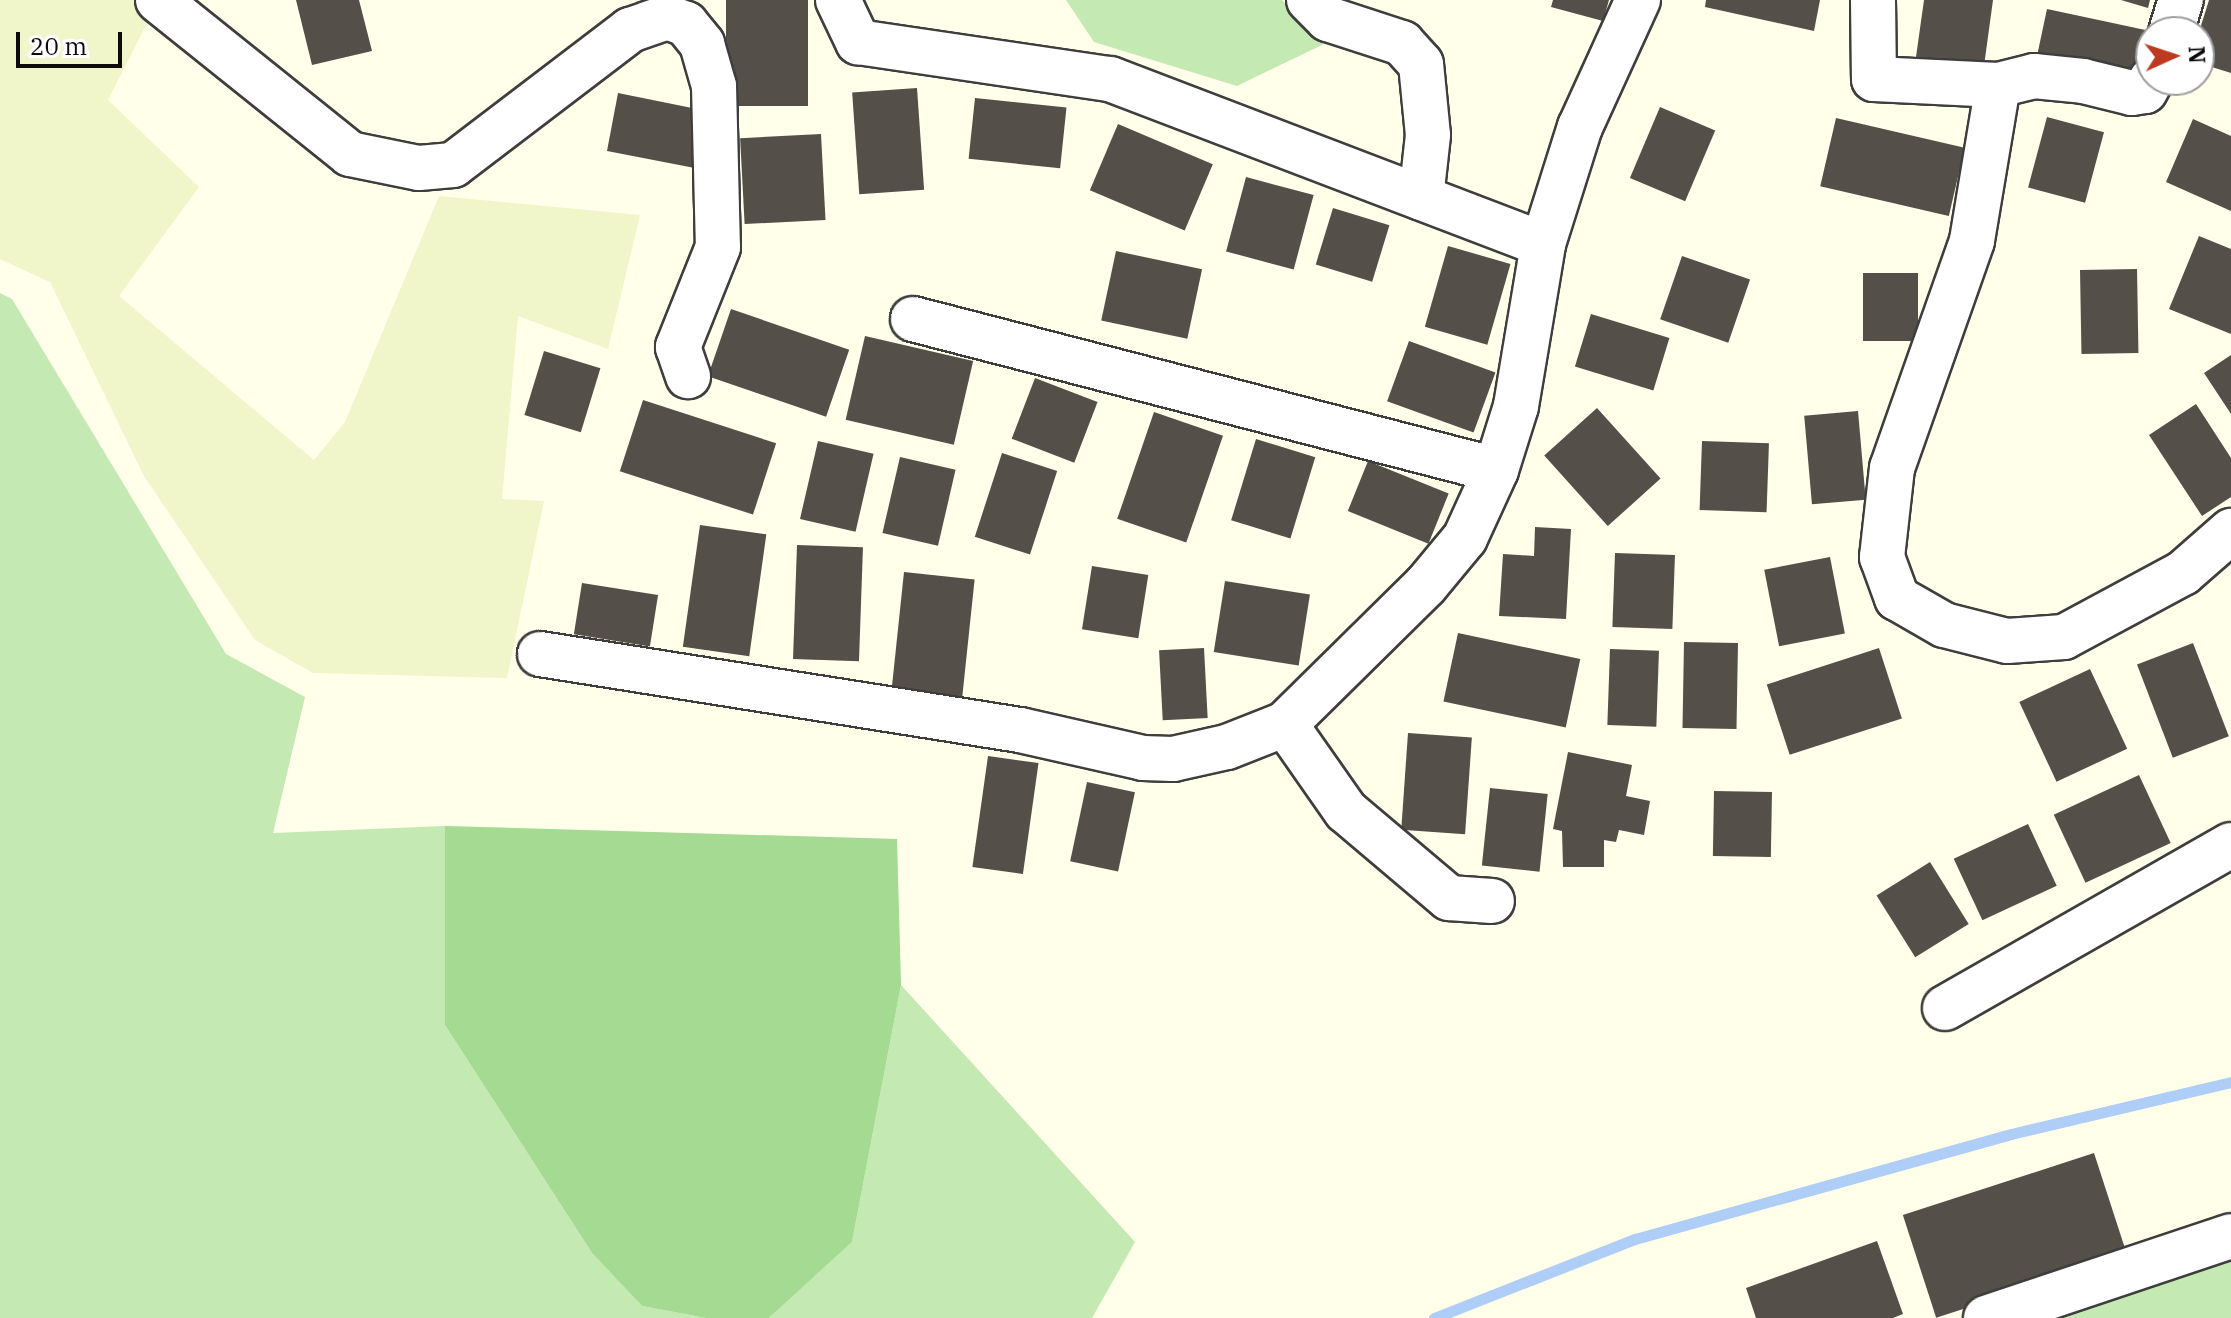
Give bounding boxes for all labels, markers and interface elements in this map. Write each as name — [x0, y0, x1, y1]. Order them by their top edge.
scale bar — [20, 16, 126, 66]
north arrow — [2135, 16, 2215, 96]
text: 20 m — [30, 30, 87, 62]
text: N — [2183, 45, 2212, 64]

